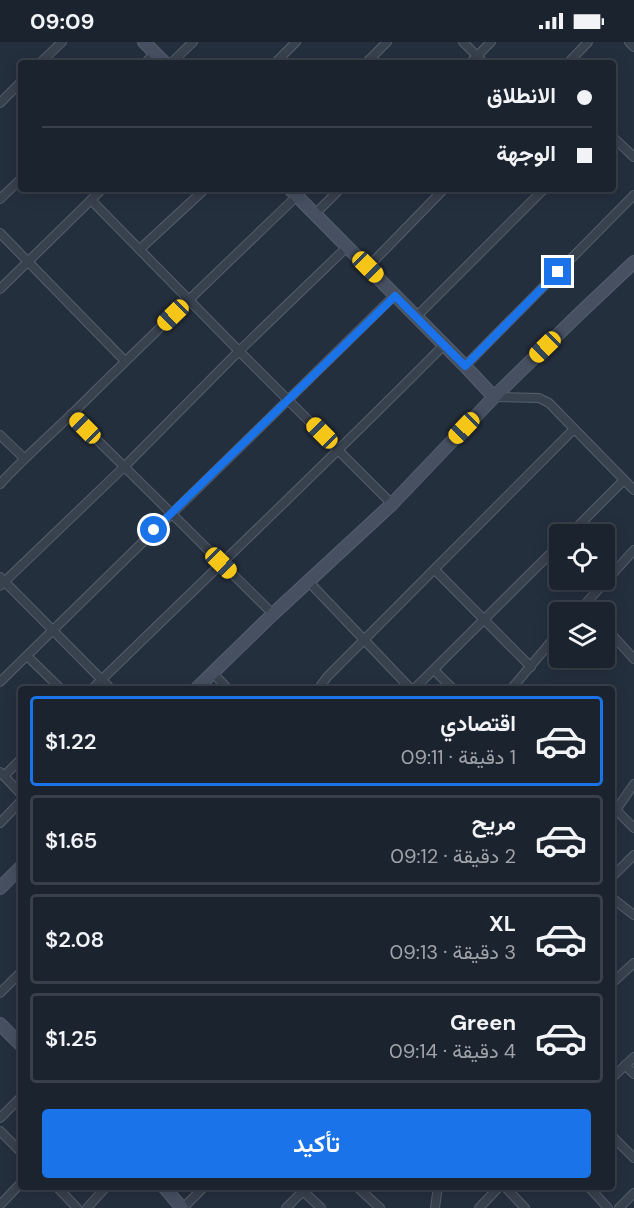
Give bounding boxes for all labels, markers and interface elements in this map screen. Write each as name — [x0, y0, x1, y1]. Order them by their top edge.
text: 09:09 — [30, 7, 95, 36]
text: الانطلاق — [487, 81, 556, 110]
text: الوجهة — [496, 139, 556, 168]
car — [349, 248, 387, 286]
route end — [544, 258, 571, 285]
car — [154, 296, 192, 334]
car — [526, 328, 564, 366]
car — [66, 409, 104, 447]
car — [445, 409, 483, 447]
car — [303, 414, 341, 452]
route start — [140, 516, 167, 543]
map controls — [549, 524, 615, 668]
button: locate — [549, 524, 615, 590]
car — [202, 544, 240, 582]
button: layers — [549, 602, 615, 668]
text: اقتصادي — [440, 709, 516, 738]
icon: car — [534, 714, 588, 768]
text: $1.22 — [45, 727, 96, 756]
text: 1 دقيقة · 09:11 — [401, 744, 516, 770]
text: مريح — [472, 808, 516, 837]
icon: car — [534, 813, 588, 867]
text: $1.65 — [45, 826, 97, 855]
text: 2 دقيقة · 09:12 — [390, 843, 516, 869]
text: XL — [489, 909, 516, 938]
icon: car — [534, 912, 588, 966]
text: $2.08 — [45, 925, 104, 954]
text: 3 دقيقة · 09:13 — [390, 939, 516, 965]
text: Green — [450, 1008, 516, 1037]
icon: car — [534, 1011, 588, 1065]
text: $1.25 — [45, 1024, 97, 1053]
text: 4 دقيقة · 09:14 — [389, 1038, 516, 1064]
button: تأكيد — [42, 1109, 591, 1178]

